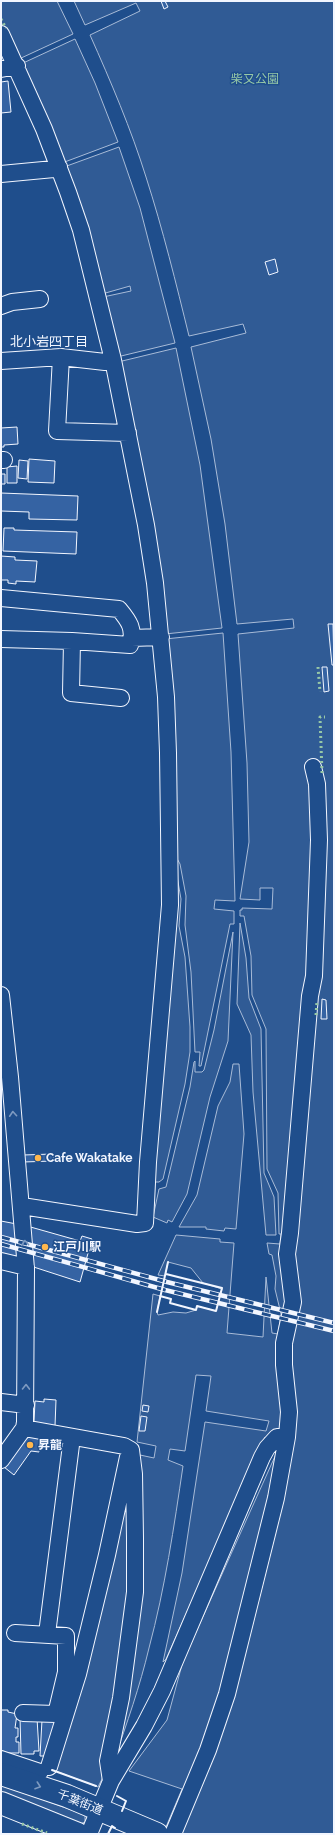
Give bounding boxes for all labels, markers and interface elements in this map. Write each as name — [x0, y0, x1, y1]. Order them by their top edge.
park label: 柴又公園 — [231, 72, 279, 86]
district label: 北小岩四丁目 — [10, 334, 88, 349]
one-way arrow — [8, 1111, 17, 1117]
place label: Cafe Wakatake — [46, 1151, 132, 1165]
marker: Cafe Wakatake — [33, 1153, 43, 1163]
one-way arrow — [20, 1240, 29, 1246]
place label: 江戸川駅 — [53, 1240, 101, 1254]
marker: 江戸川駅 — [40, 1242, 50, 1252]
one-way arrow — [22, 1384, 30, 1390]
place label: 昇龍 — [38, 1438, 62, 1452]
marker: 昇龍 — [25, 1440, 35, 1450]
one-way arrow — [34, 1781, 41, 1790]
street label: 千葉街道 — [55, 1787, 105, 1817]

